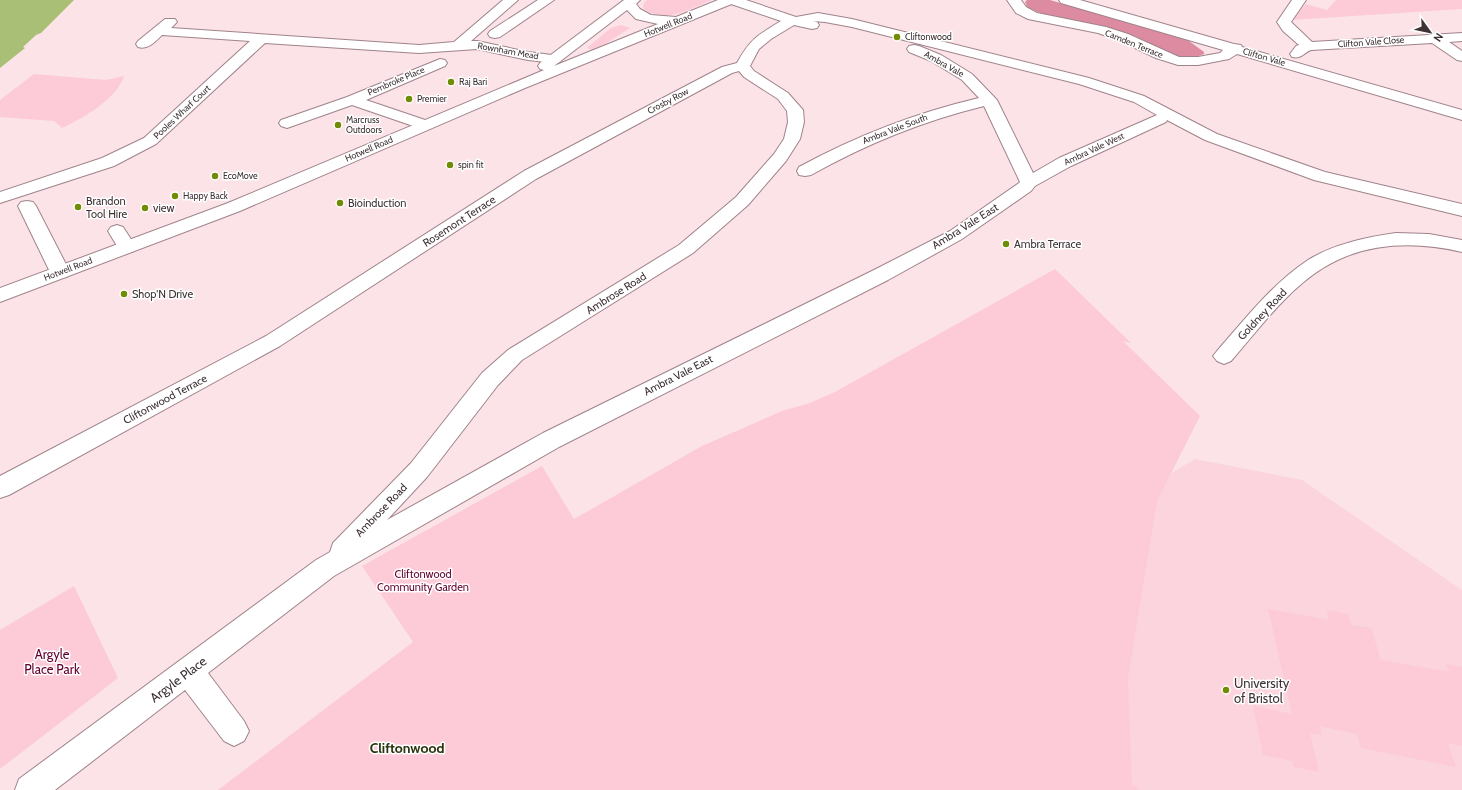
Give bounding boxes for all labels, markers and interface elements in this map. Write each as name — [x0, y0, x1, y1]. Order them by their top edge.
street label: Hotwell Road — [642, 10, 694, 39]
north arrow — [1410, 12, 1450, 52]
street label: Camden Terrace — [1104, 27, 1165, 60]
text: N — [1430, 30, 1446, 45]
place label: Cliftonwood — [905, 31, 952, 42]
marker: Cliftonwood — [892, 32, 902, 42]
street label: Clifton Vale Close — [1337, 34, 1405, 49]
street label: Rownham Mead — [477, 40, 540, 61]
street label: Clifton Vale — [1242, 45, 1287, 68]
street label: Ambra Vale — [922, 48, 966, 79]
street label: Pembroke Place — [366, 63, 426, 97]
place label: Raj Bari — [459, 76, 487, 88]
marker: Raj Bari — [446, 77, 456, 87]
street label: Pooles Wharf Court — [151, 82, 212, 141]
street label: Crosby Row — [645, 85, 691, 116]
place label: Premier — [417, 93, 447, 104]
marker: Premier — [404, 94, 414, 104]
street label: Ambra Vale South — [861, 111, 929, 146]
place label: Marcruss Outdoors — [346, 114, 382, 135]
marker: Marcruss Outdoors — [333, 120, 343, 130]
street label: Ambra Vale West — [1062, 130, 1126, 167]
street label: Hotwell Road — [343, 134, 394, 164]
place label: spin fit — [458, 159, 484, 170]
marker: spin fit — [445, 160, 455, 170]
place label: EcoMove — [223, 170, 258, 181]
marker: EcoMove — [210, 171, 220, 181]
place label: Happy Back — [183, 190, 228, 201]
marker: Happy Back — [170, 191, 180, 201]
street label: Rosemont Terrace — [420, 192, 498, 250]
place label: Brandon Tool Hire — [86, 194, 127, 221]
place label: Bioinduction — [348, 196, 406, 210]
marker: Bioinduction — [335, 198, 345, 208]
street label: Ambra Vale East — [929, 200, 1001, 252]
place label: view — [153, 201, 174, 215]
marker: Brandon Tool Hire — [73, 202, 83, 212]
marker: view — [140, 203, 150, 213]
place label: Ambra Terrace — [1014, 237, 1081, 251]
marker: Ambra Terrace — [1001, 239, 1011, 249]
street label: Hotwell Road — [42, 254, 94, 283]
street label: Ambrose Road — [583, 269, 649, 317]
street label: Goldney Road — [1234, 285, 1290, 343]
place label: Shop'N Drive — [132, 287, 193, 301]
marker: Shop'N Drive — [119, 289, 129, 299]
street label: Ambra Vale East — [641, 351, 715, 398]
street label: Cliftonwood Terrace — [121, 371, 210, 427]
street label: Ambrose Road — [352, 481, 410, 539]
park label: Cliftonwood Community Garden — [377, 567, 469, 594]
park label: Argyle Place Park — [24, 646, 80, 677]
street label: Argyle Place — [147, 652, 210, 705]
place label: University of Bristol — [1234, 675, 1290, 706]
marker: University of Bristol — [1221, 685, 1231, 695]
district label: Cliftonwood — [370, 739, 444, 757]

